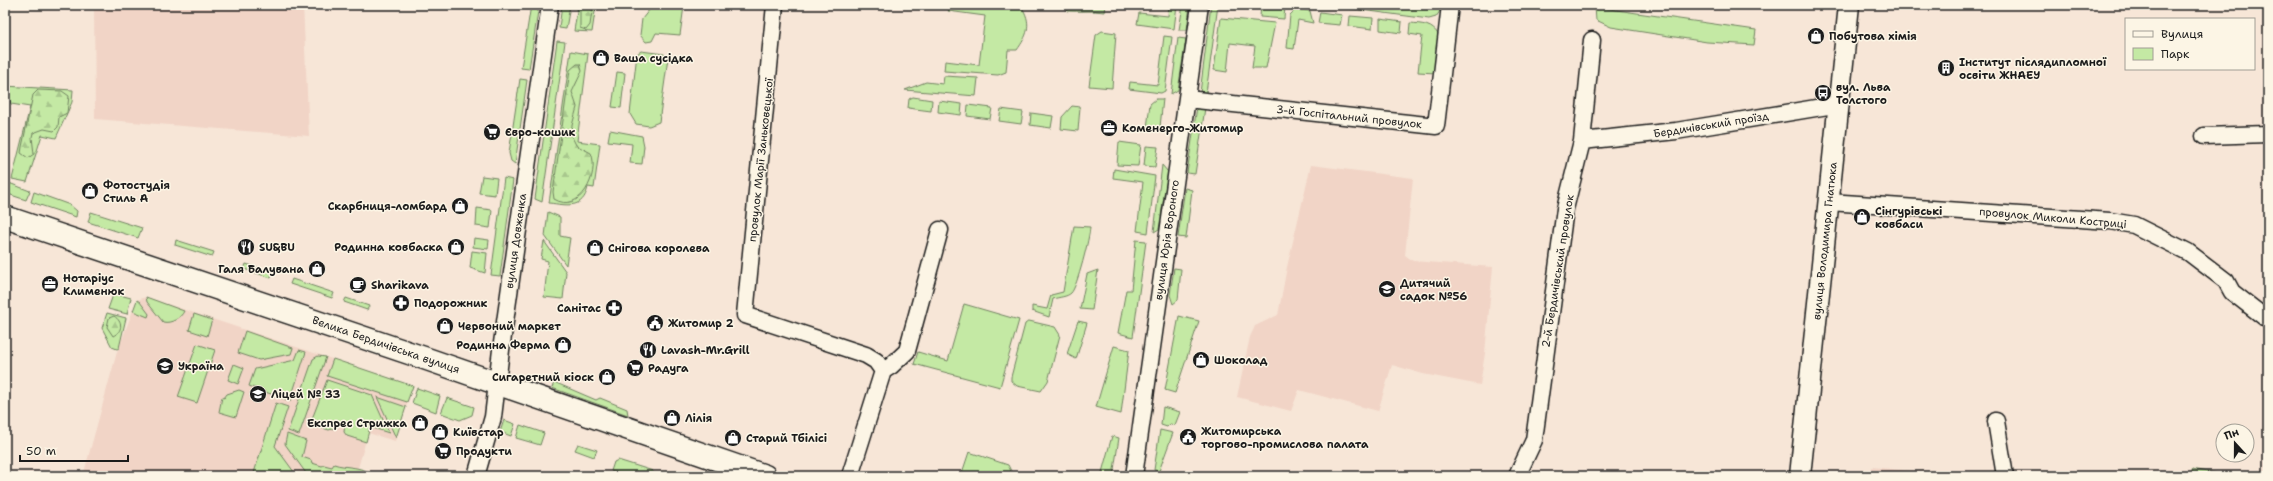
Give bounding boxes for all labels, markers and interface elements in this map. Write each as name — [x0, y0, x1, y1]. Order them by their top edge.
legend — [2125, 18, 2255, 70]
shop icon: Побутова хімія — [1806, 26, 1826, 46]
text: Вулиця — [2161, 26, 2203, 42]
place label: Побутова хімія — [1829, 29, 1917, 44]
text: Парк — [2161, 46, 2190, 62]
shop icon: Ваша сусідка — [591, 48, 611, 68]
place label: Ваша сусідка — [614, 51, 694, 66]
place label: Інститут післядипломної освіти ЖНАЕУ — [1959, 55, 2107, 83]
building icon: Інститут післядипломної освіти ЖНАЕУ — [1936, 58, 1956, 78]
street label: провулок Марії Заньковецької — [745, 76, 777, 243]
place label: вул. Льва Толстого — [1836, 80, 1891, 108]
bus stop icon: вул. Льва Толстого — [1813, 83, 1833, 103]
street label: 3-й Госпітальний провулок — [1275, 102, 1423, 132]
street label: Бердичівський проїзд — [1652, 108, 1770, 142]
office icon: Коменерго-Житомир — [1099, 118, 1119, 138]
place label: Коменерго-Житомир — [1122, 121, 1244, 136]
supermarket icon: Євро-кошик — [482, 122, 502, 142]
place label: Євро-кошик — [505, 125, 576, 140]
street label: вулиця Володимира Гнатюка — [1809, 161, 1841, 321]
place label: Фотостудія Стиль А — [103, 178, 171, 206]
street label: вулиця Юрія Вороного — [1151, 179, 1183, 301]
shop icon: Фотостудія Стиль А — [80, 181, 100, 201]
street label: вулиця Довженка — [502, 192, 530, 290]
street label: 2-й Бердичівський провулок — [1538, 193, 1578, 349]
shop icon: Скарбниця-ломбард — [450, 196, 470, 216]
place label: Скарбниця-ломбард — [328, 199, 447, 214]
place label: Сінгурівські ковбаси — [1875, 204, 1942, 232]
street label: провулок Миколи Костриці — [1979, 204, 2127, 232]
shop icon: Сінгурівські ковбаси — [1852, 207, 1872, 227]
restaurant icon: SU&BU — [236, 237, 256, 257]
shop icon: Родинна ковбаска — [446, 237, 466, 257]
shop icon: Снігова королева — [585, 238, 605, 258]
place label: SU&BU — [259, 240, 295, 255]
place label: Родинна ковбаска — [334, 240, 443, 255]
place label: Снігова королева — [608, 241, 710, 256]
shop icon: Галя Балувана — [307, 259, 327, 279]
place label: Галя Балувана — [218, 262, 304, 277]
place label: Нотаріус Клименюк — [63, 271, 124, 299]
office icon: Нотаріус Клименюк — [40, 274, 60, 294]
cafe icon: Sharikava — [348, 275, 368, 295]
place label: Дитячий садок №56 — [1400, 276, 1467, 304]
place label: Sharikava — [371, 278, 429, 293]
school or university icon: Дитячий садок №56 — [1377, 279, 1397, 299]
pharmacy icon: Подорожник — [391, 293, 411, 313]
place label: Подорожник — [414, 296, 488, 311]
pharmacy icon: Санітас — [604, 298, 624, 318]
place label: Санітас — [557, 301, 601, 316]
street label: Велика Бердичівська вулиця — [310, 313, 462, 377]
public building icon: Житомир 2 — [645, 313, 665, 333]
shop icon: Червоний маркет — [435, 316, 455, 336]
place label: Житомир 2 — [668, 316, 734, 331]
place label: Червоний маркет — [458, 319, 561, 334]
shop icon: Родинна Ферма — [553, 335, 573, 355]
place label: Родинна Ферма — [456, 338, 550, 353]
restaurant icon: Lavash-Mr.Grill — [638, 340, 658, 360]
place label: Lavash-Mr.Grill — [661, 343, 750, 358]
shop icon: Шоколад — [1191, 350, 1211, 370]
place label: Шоколад — [1214, 353, 1268, 368]
school or university icon: Україна — [155, 356, 175, 376]
supermarket icon: Радуга — [625, 358, 645, 378]
place label: Україна — [178, 359, 224, 374]
place label: Радуга — [648, 361, 689, 376]
shop icon: Сигаретний кіоск — [597, 367, 617, 387]
place label: Сигаретний кіоск — [492, 370, 594, 385]
school or university icon: Ліцей № 33 — [248, 384, 268, 404]
place label: Ліцей № 33 — [271, 387, 340, 402]
shop icon: Лілія — [662, 408, 682, 428]
place label: Лілія — [685, 411, 713, 426]
shop icon: Експрес Стрижка — [410, 413, 430, 433]
place label: Експрес Стрижка — [307, 416, 407, 431]
shop icon: Київстар — [430, 422, 450, 442]
north arrow — [2215, 423, 2255, 463]
place label: Житомирська торгово-промислова палата — [1201, 424, 1369, 452]
place label: Київстар — [453, 425, 504, 440]
text: Пн — [2222, 425, 2241, 444]
public building icon: Житомирська торгово-промислова палата — [1178, 427, 1198, 447]
shop icon: Старий Тбілісі — [723, 428, 743, 448]
place label: Старий Тбілісі — [746, 431, 827, 446]
scale bar — [20, 437, 128, 463]
supermarket icon: Продукти — [433, 441, 453, 461]
text: 50 m — [26, 443, 56, 459]
place label: Продукти — [456, 444, 512, 459]

